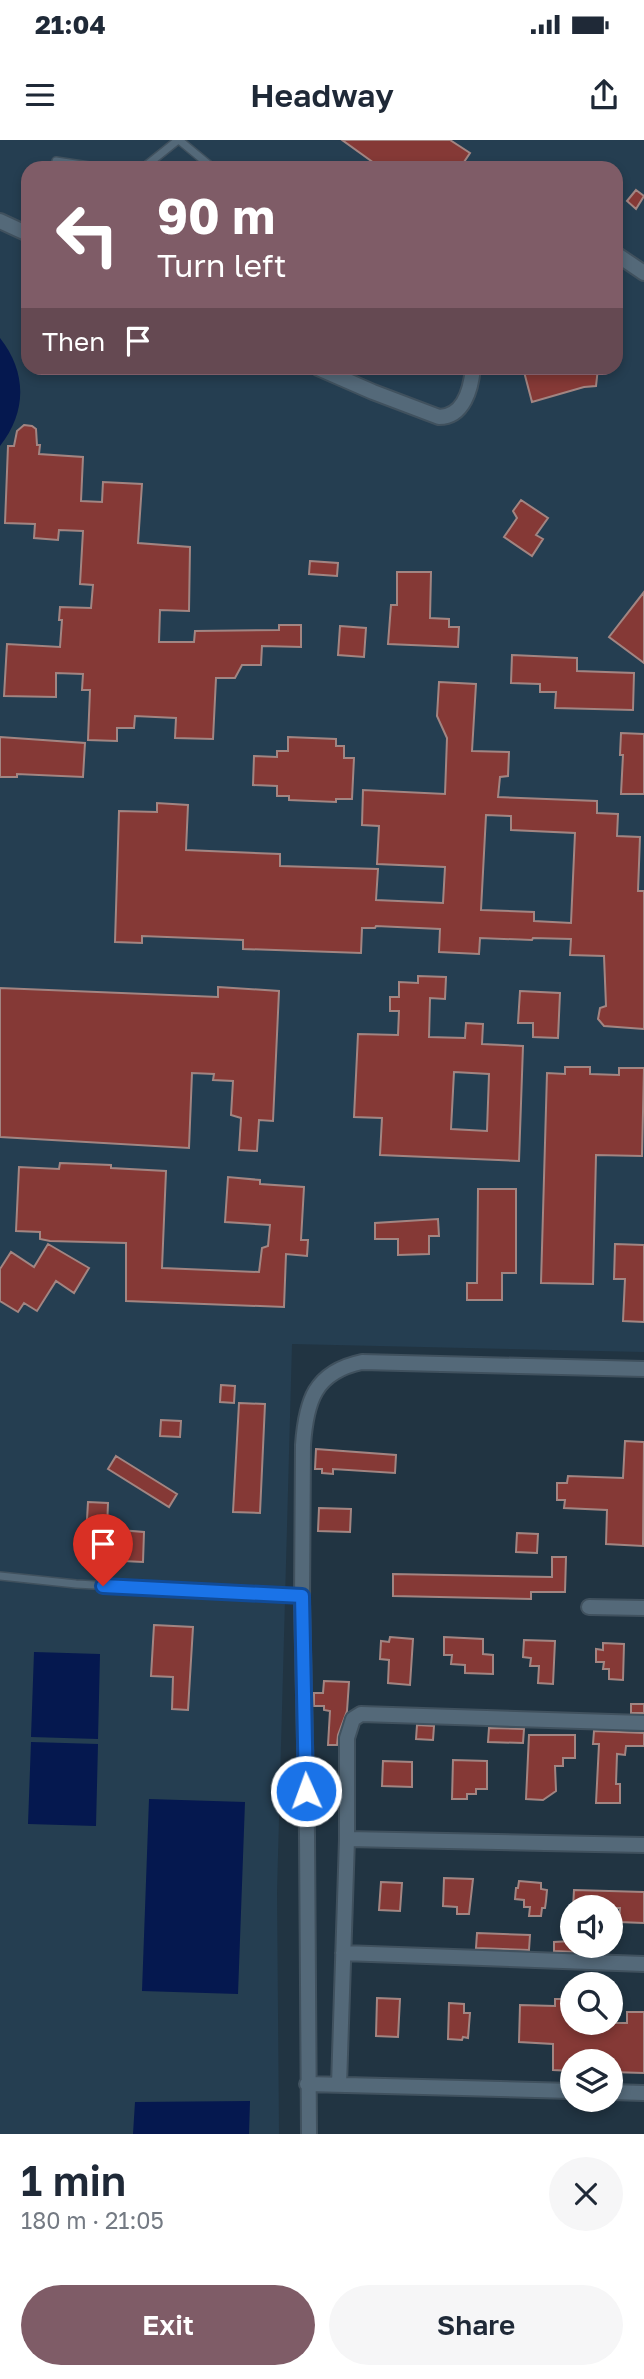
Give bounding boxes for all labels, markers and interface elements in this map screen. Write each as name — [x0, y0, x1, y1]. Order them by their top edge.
text: 21:04 — [35, 9, 106, 40]
icon: menu — [21, 76, 59, 114]
text: Headway — [250, 76, 394, 114]
icon: share — [585, 76, 623, 114]
text: 90 m — [157, 186, 275, 245]
icon: left — [42, 189, 133, 280]
text: Turn left — [157, 246, 286, 284]
icon: arrive — [119, 322, 157, 360]
text: Then — [42, 326, 105, 357]
pin — [73, 1514, 133, 1586]
icon: arrive — [84, 1525, 122, 1563]
position arrow — [269, 1754, 343, 1828]
map controls — [560, 1895, 623, 2112]
button: sound — [560, 1895, 623, 1958]
button: search — [560, 1972, 623, 2035]
button: layers — [560, 2049, 623, 2112]
text: 1 min — [21, 2155, 126, 2205]
button: close — [549, 2157, 623, 2231]
text: 180 m · 21:05 — [21, 2206, 164, 2234]
button: Exit — [21, 2285, 315, 2365]
button: Share — [329, 2285, 623, 2365]

